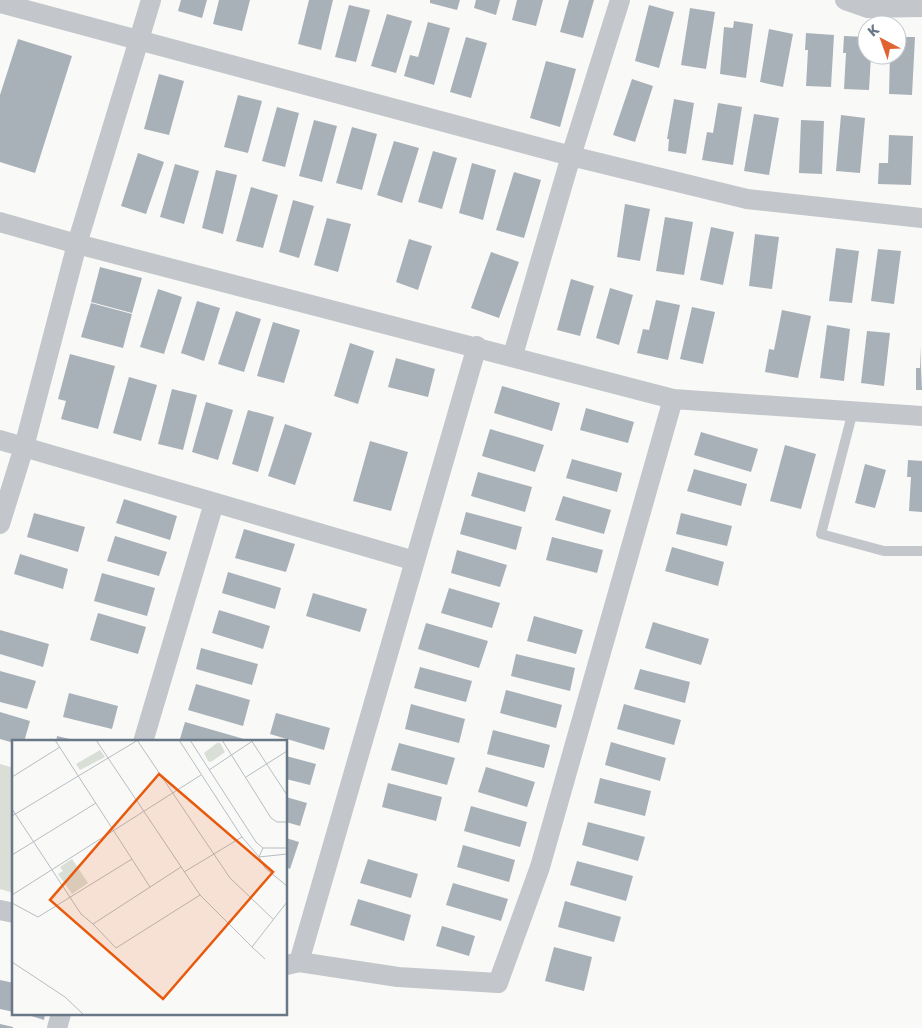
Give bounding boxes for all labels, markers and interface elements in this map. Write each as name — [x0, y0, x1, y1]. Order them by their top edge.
north arrow — [857, 15, 907, 65]
text: K — [863, 19, 884, 41]
inset map — [12, 740, 288, 1016]

